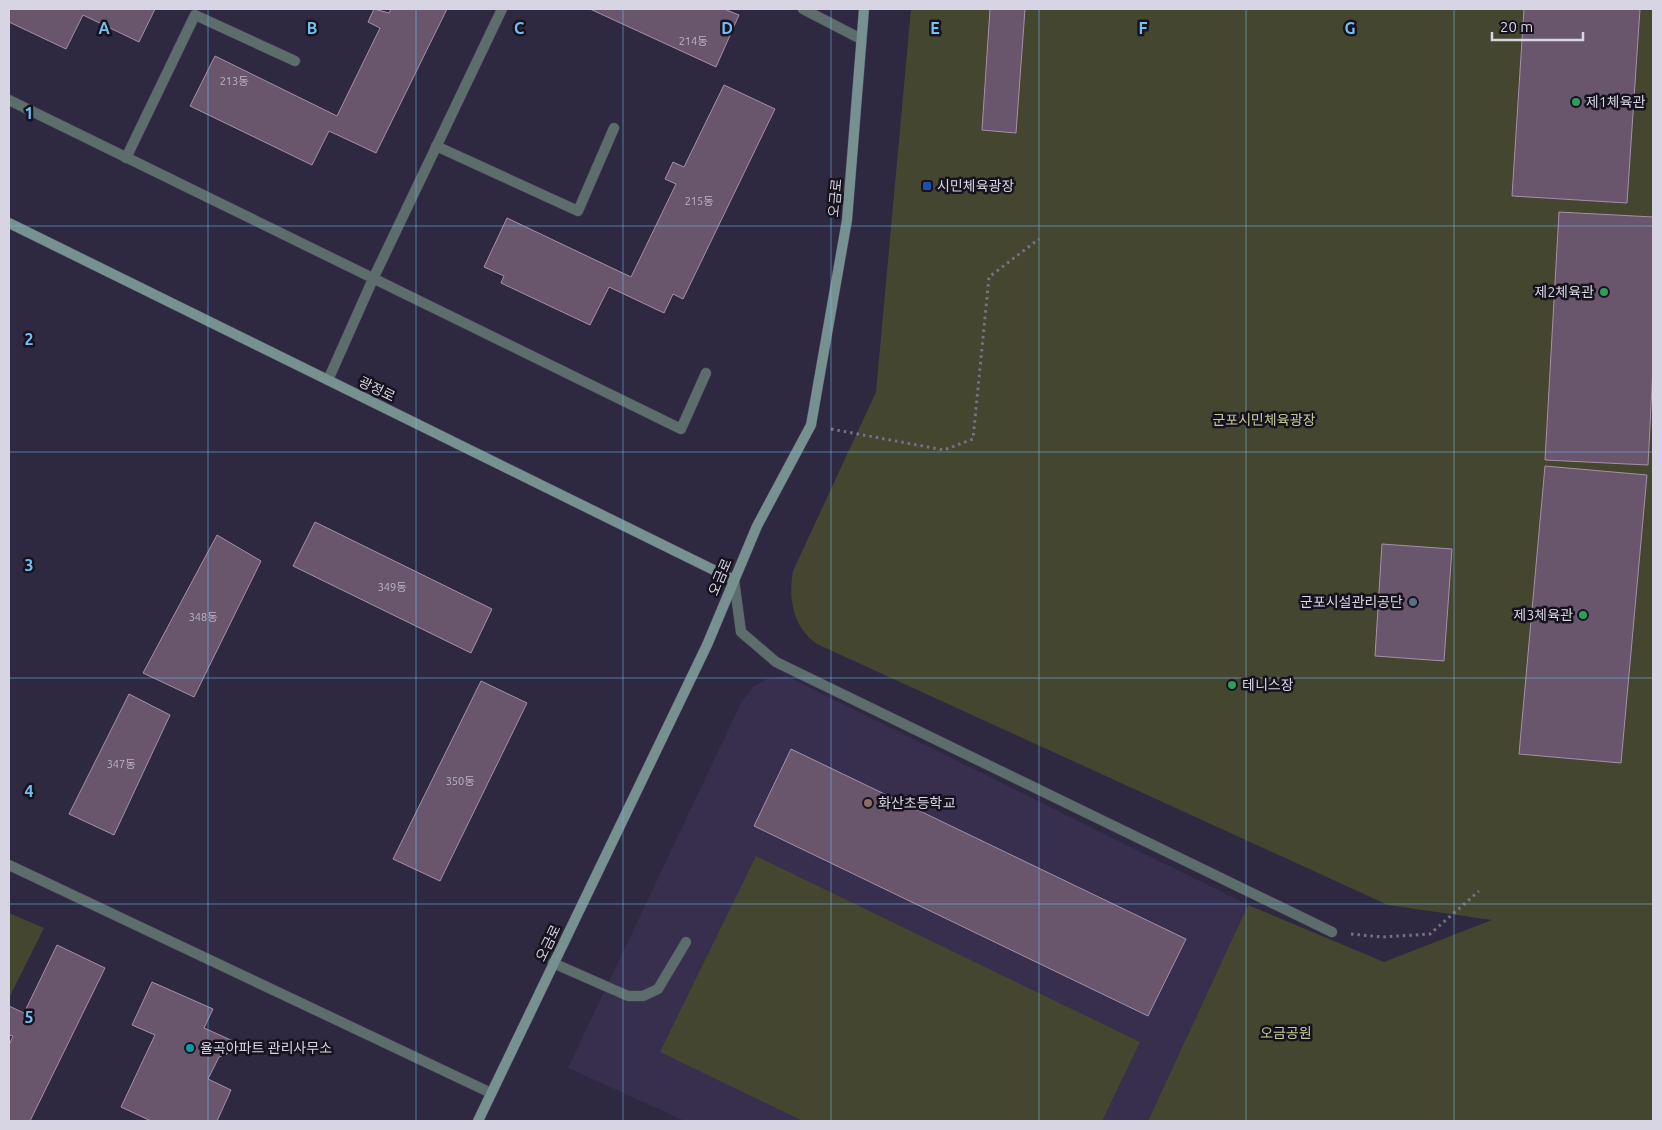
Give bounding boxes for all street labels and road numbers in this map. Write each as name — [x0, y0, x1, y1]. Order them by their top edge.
street label: 오금로 — [825, 178, 845, 218]
street label: 광정로 — [356, 373, 398, 405]
street label: 오금로 — [705, 556, 735, 598]
street label: 오금로 — [532, 922, 564, 964]

